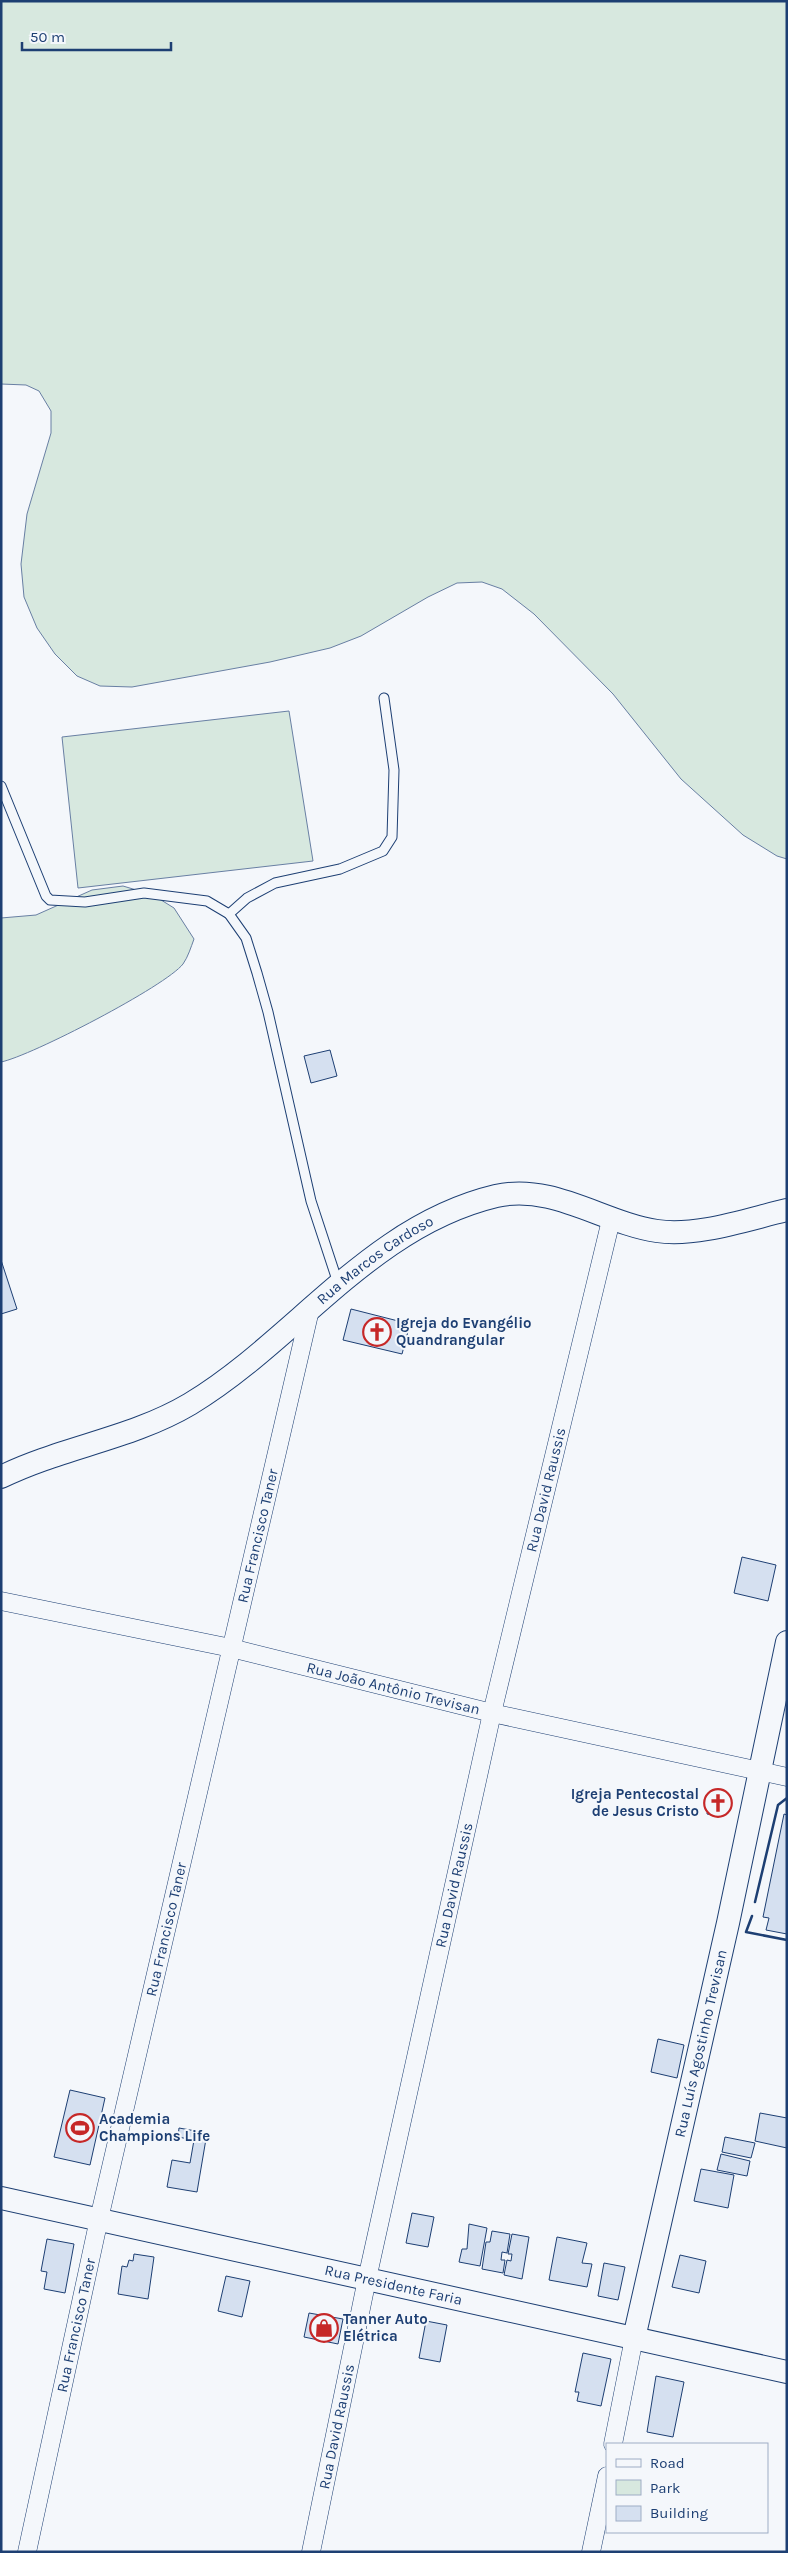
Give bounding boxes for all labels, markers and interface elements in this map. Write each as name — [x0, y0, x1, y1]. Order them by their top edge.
scale bar — [22, 20, 171, 52]
text: 50 m — [30, 28, 65, 46]
street label: Rua Marcos Cardoso — [313, 1212, 436, 1308]
place label: Igreja do Evangélio Quandrangular — [396, 1314, 532, 1349]
church icon: Igreja do Evangélio Quandrangular — [362, 1317, 392, 1347]
street label: Rua David Raussis — [522, 1426, 570, 1554]
street label: Rua Francisco Taner — [233, 1467, 282, 1605]
street label: Rua João Antônio Trevisan — [305, 1658, 482, 1719]
place label: Igreja Pentecostal de Jesus Cristo — [571, 1785, 699, 1820]
church icon: Igreja Pentecostal de Jesus Cristo — [703, 1788, 733, 1818]
street label: Rua David Raussis — [431, 1821, 477, 1949]
street label: Rua Francisco Taner — [142, 1860, 191, 1998]
street label: Rua Luís Agostinho Trevisan — [671, 1948, 731, 2139]
place label: Academia Champions Life — [99, 2110, 210, 2145]
sports icon: Academia Champions Life — [65, 2113, 95, 2143]
street label: Rua Francisco Taner — [53, 2256, 99, 2394]
street label: Rua Presidente Faria — [323, 2261, 464, 2309]
place label: Tanner Auto Elétrica — [343, 2310, 428, 2345]
shop icon: Tanner Auto Elétrica — [309, 2313, 339, 2343]
street label: Rua David Raussis — [315, 2362, 358, 2491]
legend — [606, 2443, 768, 2533]
text: Road — [650, 2454, 685, 2472]
text: Park — [650, 2479, 680, 2497]
text: Building — [650, 2504, 708, 2522]

